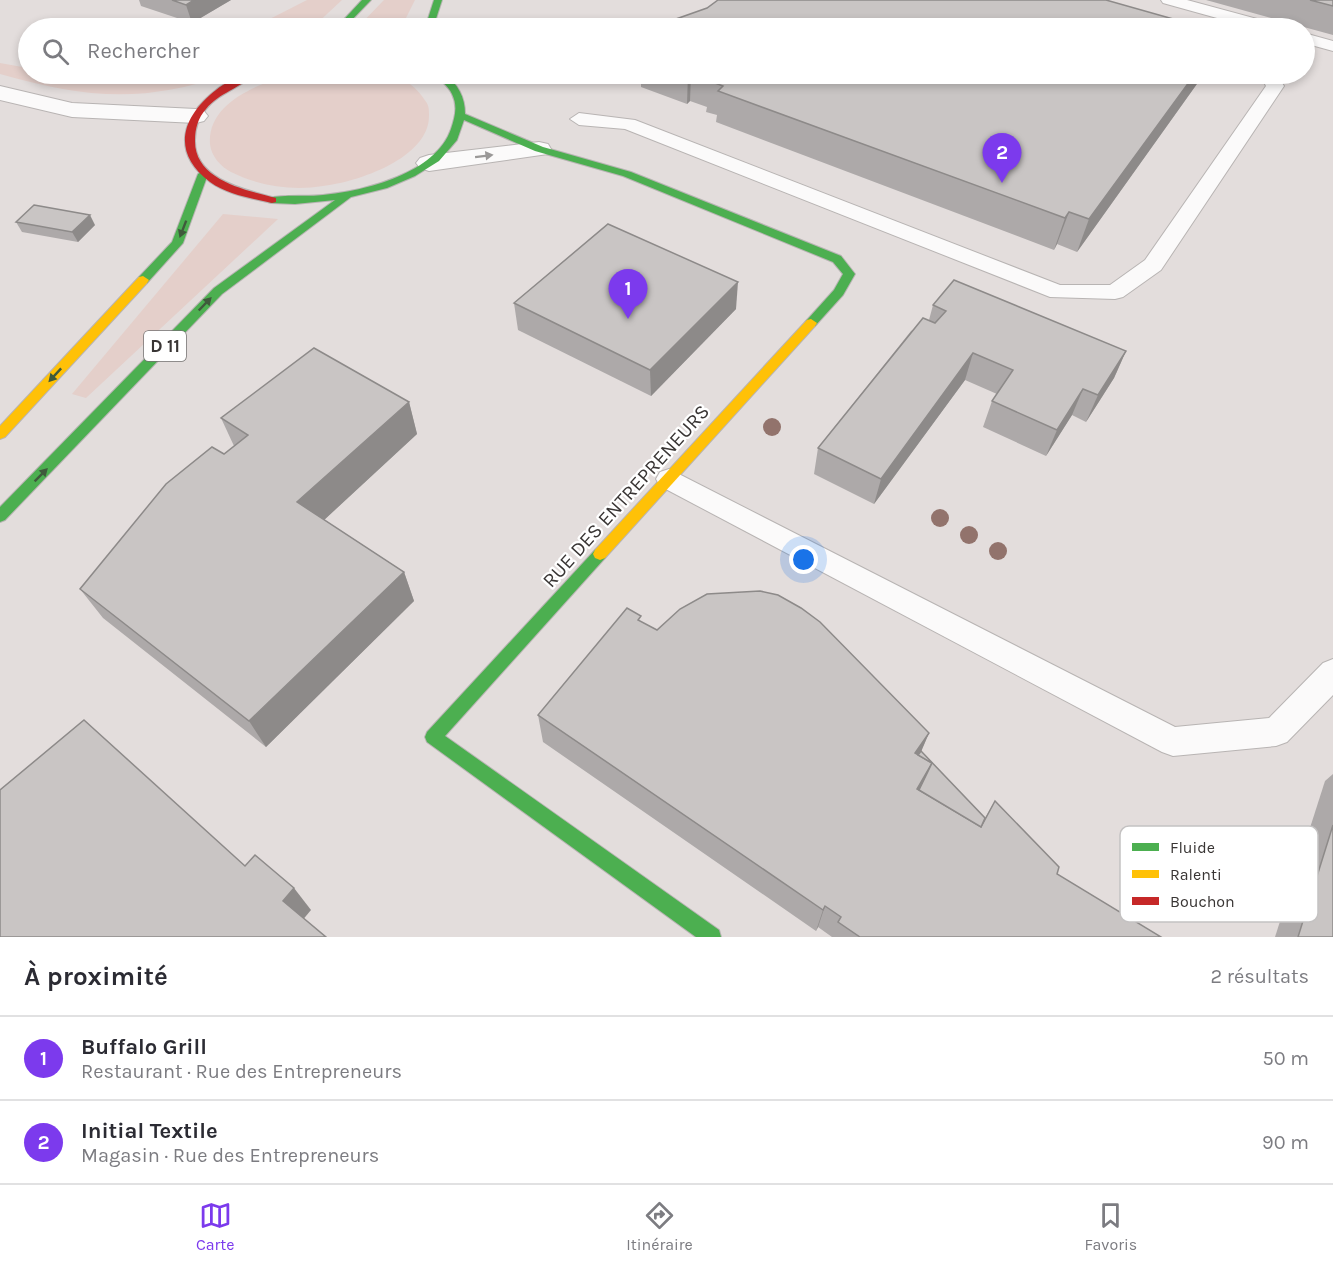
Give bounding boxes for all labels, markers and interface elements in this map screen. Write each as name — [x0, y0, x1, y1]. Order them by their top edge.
search box — [18, 18, 1315, 84]
icon: search — [39, 35, 72, 68]
text: Rechercher — [87, 38, 200, 64]
pin: 2 — [982, 134, 1022, 183]
one-way arrow — [475, 151, 494, 161]
one-way arrow — [177, 220, 187, 238]
pin: 1 — [608, 270, 648, 319]
one-way arrow — [198, 297, 212, 311]
road number: D 11 — [144, 331, 186, 361]
one-way arrow — [48, 367, 62, 382]
street label: RUE DES ENTREPRENEURS — [538, 400, 714, 592]
one-way arrow — [34, 468, 48, 482]
your location — [789, 545, 818, 574]
legend — [1120, 826, 1318, 922]
text: Fluide — [1170, 838, 1215, 857]
text: Ralenti — [1170, 865, 1222, 884]
text: Bouchon — [1170, 892, 1235, 911]
text: À proximité — [24, 961, 168, 992]
text: 2 résultats — [1210, 965, 1309, 988]
text: Buffalo Grill — [81, 1034, 207, 1060]
text: 1 — [40, 1047, 47, 1070]
text: 50 m — [1262, 1047, 1309, 1070]
text: Restaurant · Rue des Entrepreneurs — [81, 1060, 402, 1083]
text: Initial Textile — [81, 1118, 218, 1144]
text: 2 — [37, 1131, 50, 1154]
text: 90 m — [1262, 1131, 1309, 1154]
text: Magasin · Rue des Entrepreneurs — [81, 1144, 379, 1167]
tab: Carte — [196, 1199, 235, 1254]
tab: Itinéraire — [626, 1199, 693, 1254]
tab: Favoris — [1085, 1199, 1137, 1254]

